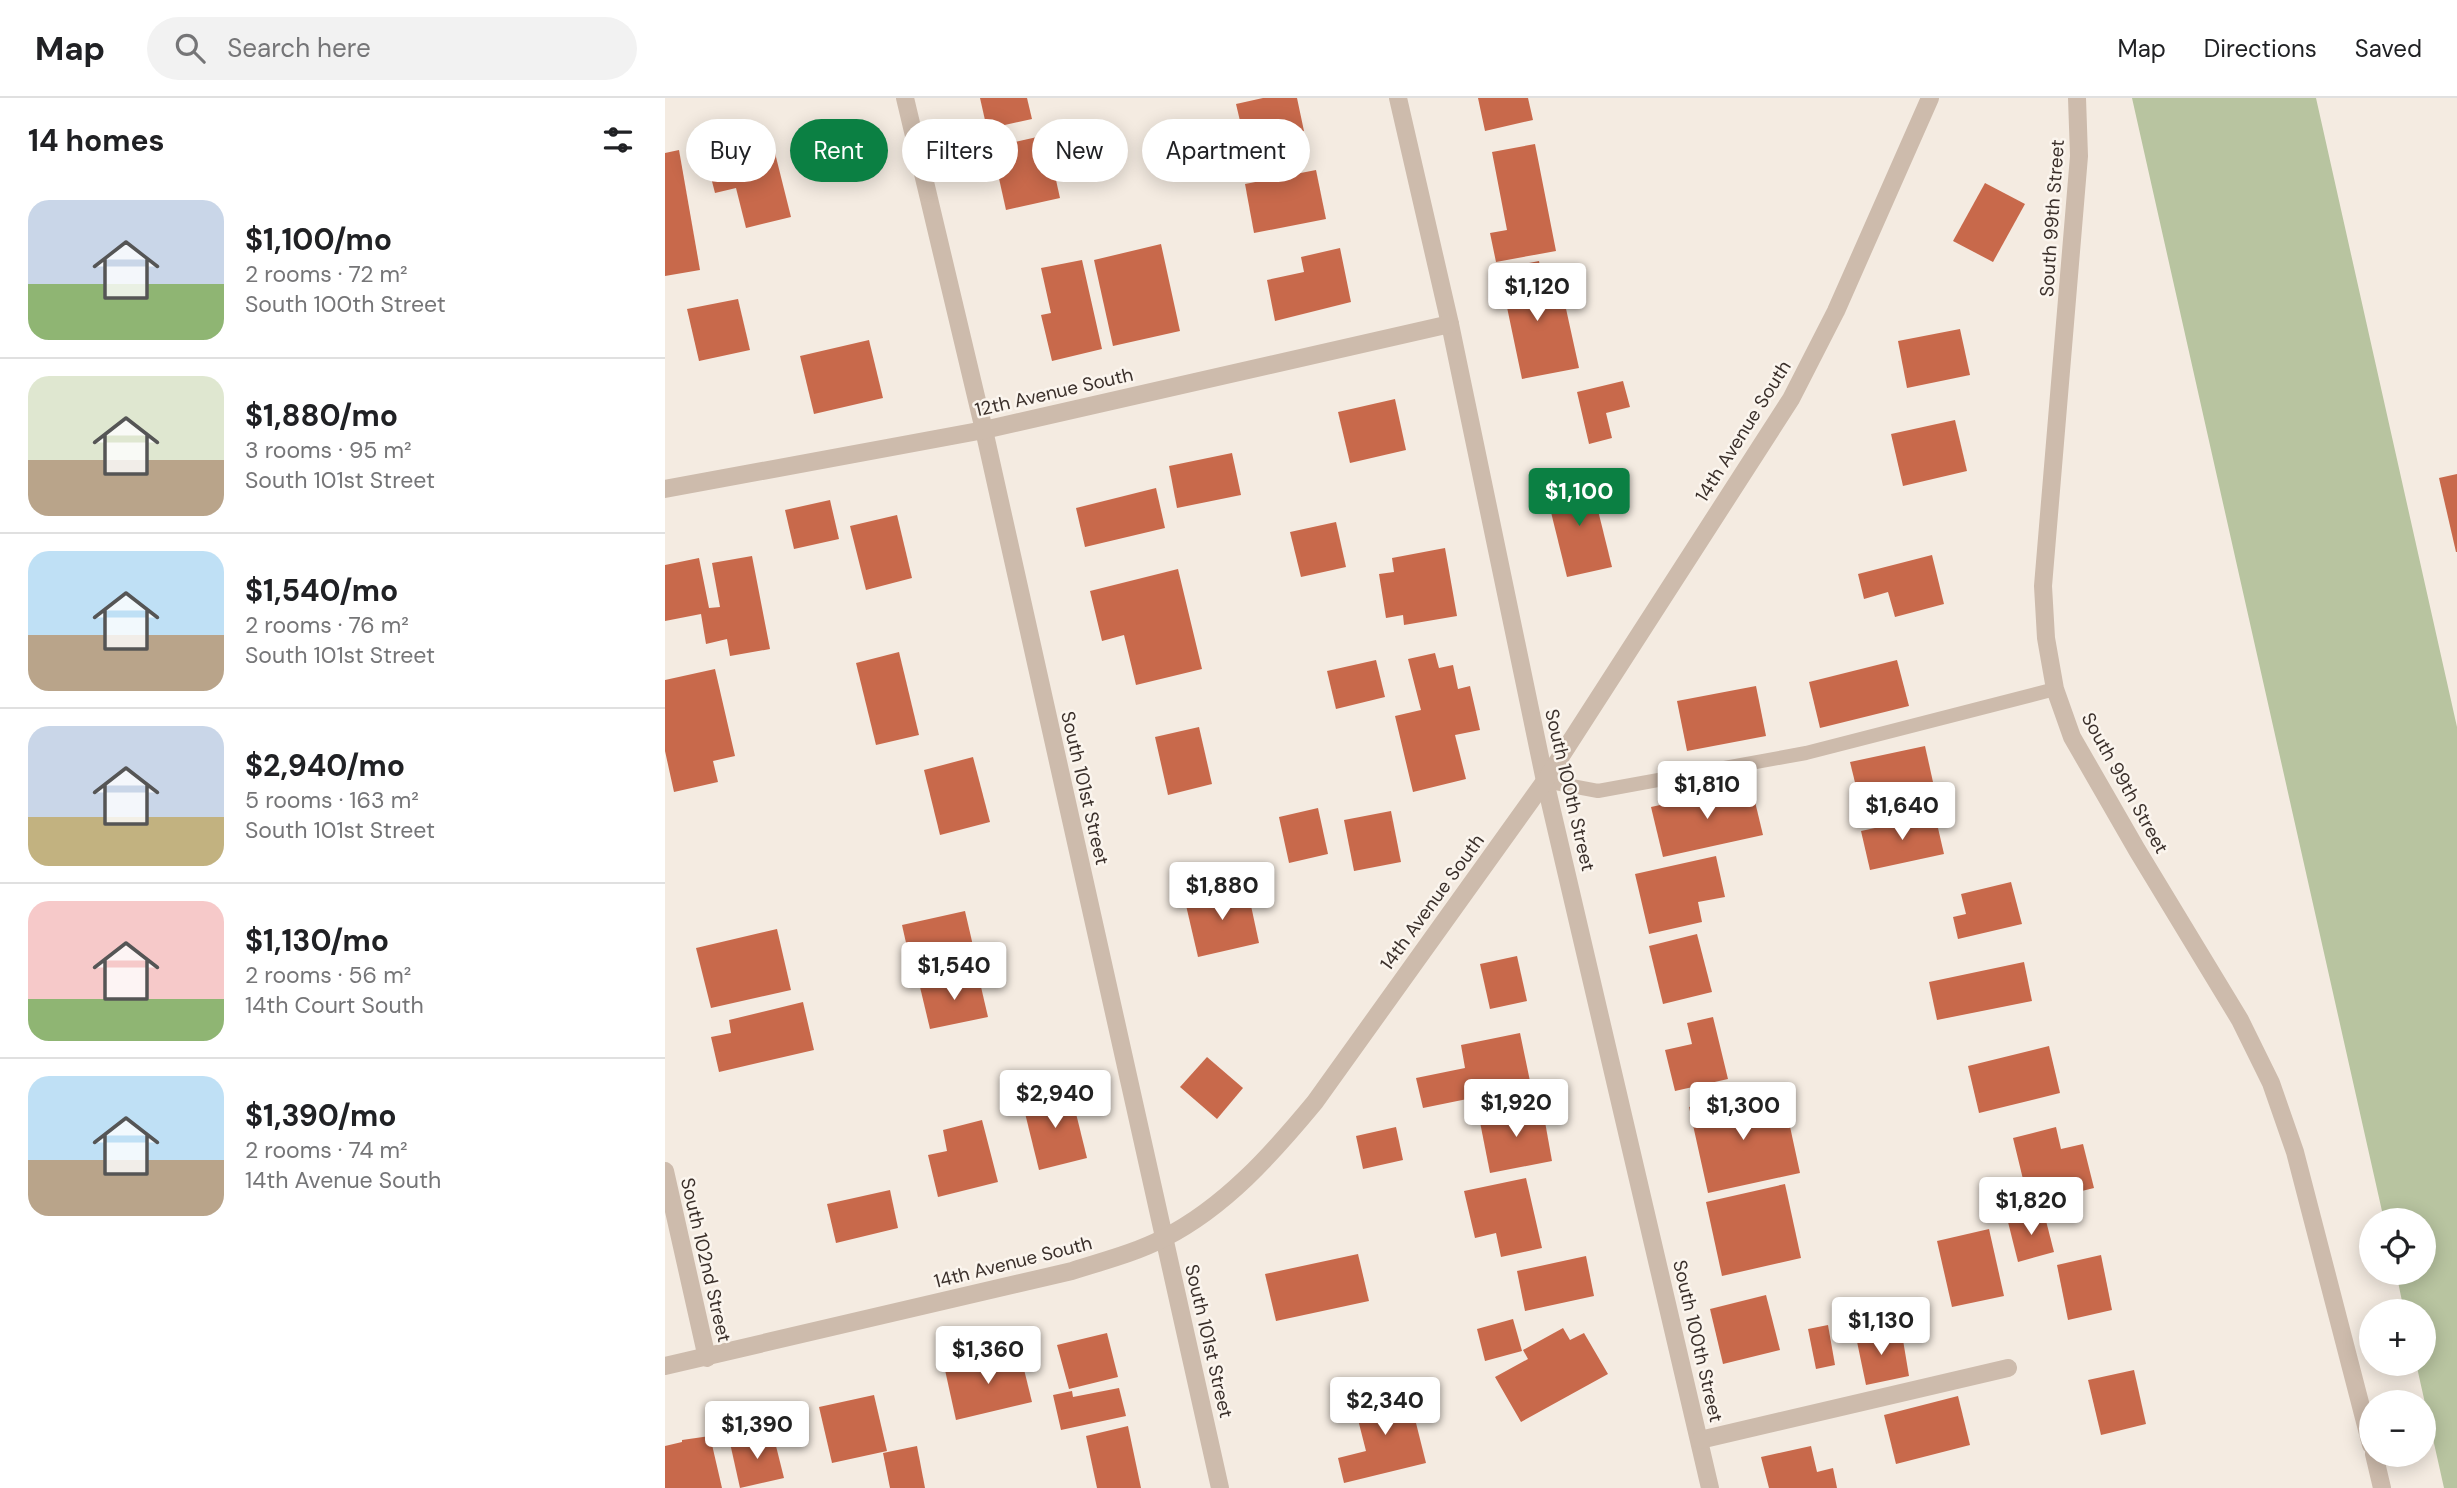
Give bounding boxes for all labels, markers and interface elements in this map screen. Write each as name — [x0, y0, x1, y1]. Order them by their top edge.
search box — [147, 17, 637, 80]
text: Map — [35, 27, 105, 70]
icon: search — [171, 29, 209, 67]
text: Search here — [227, 31, 371, 65]
text: Map — [2118, 33, 2166, 64]
text: Directions — [2204, 33, 2317, 64]
text: Saved — [2355, 33, 2422, 64]
chip: Buy — [686, 119, 776, 182]
chip: Rent — [790, 119, 888, 182]
chip: Filters — [902, 119, 1018, 182]
chip: New — [1032, 119, 1128, 182]
chip: Apartment — [1142, 119, 1310, 182]
text: 14 homes — [28, 121, 165, 160]
icon: filters — [599, 121, 637, 159]
street label: South 99th Street — [2034, 138, 2070, 298]
text: $1,100/mo — [245, 220, 392, 259]
icon: home — [84, 228, 168, 312]
text: 2 rooms · 72 m² — [245, 259, 408, 289]
pin: $1,120 — [1480, 264, 1594, 323]
text: $1,120 — [1504, 271, 1570, 301]
text: South 100th Street — [245, 289, 446, 319]
street label: 14th Avenue South — [1689, 356, 1797, 506]
street label: 12th Avenue South — [973, 362, 1135, 422]
text: $1,880/mo — [245, 396, 398, 435]
icon: home — [84, 404, 168, 488]
text: 3 rooms · 95 m² — [245, 435, 412, 465]
text: South 101st Street — [245, 465, 435, 495]
pin: $1,100 — [1522, 468, 1636, 528]
text: $1,100 — [1545, 476, 1613, 506]
text: $1,540/mo — [245, 571, 398, 610]
icon: home — [84, 579, 168, 663]
text: 2 rooms · 76 m² — [245, 610, 409, 640]
text: South 101st Street — [245, 640, 435, 670]
street label: South 100th Street — [1539, 706, 1601, 874]
street label: South 99th Street — [2076, 708, 2174, 858]
street label: South 101st Street — [1055, 709, 1115, 867]
text: $2,940/mo — [245, 746, 405, 785]
icon: home — [84, 754, 168, 838]
pin: $1,810 — [1650, 762, 1764, 821]
text: $1,810 — [1674, 769, 1740, 799]
pin: $1,640 — [1845, 782, 1959, 842]
text: 5 rooms · 163 m² — [245, 785, 419, 815]
text: $1,640 — [1865, 790, 1939, 820]
text: South 101st Street — [245, 815, 435, 845]
street label: 14th Avenue South — [1374, 829, 1490, 975]
pin: $1,880 — [1165, 862, 1279, 922]
text: $1,880 — [1185, 870, 1259, 900]
text: $1,130/mo — [245, 921, 389, 960]
icon: home — [84, 929, 168, 1013]
pin: $1,540 — [897, 942, 1011, 1002]
text: $1,540 — [917, 950, 991, 980]
text: 2 rooms · 56 m² — [245, 960, 411, 990]
text: 14th Court South — [245, 990, 424, 1020]
pin: $2,940 — [998, 1070, 1112, 1130]
text: $2,940 — [1016, 1078, 1094, 1108]
pin: $1,920 — [1459, 1080, 1573, 1139]
pin: $1,300 — [1686, 1082, 1800, 1142]
text: $1,920 — [1480, 1087, 1552, 1117]
text: $1,300 — [1706, 1090, 1780, 1120]
text: $1,390/mo — [245, 1096, 397, 1135]
icon: home — [84, 1104, 168, 1188]
text: 2 rooms · 74 m² — [245, 1135, 408, 1165]
text: 14th Avenue South — [245, 1165, 441, 1195]
street label: South 102nd Street — [675, 1175, 737, 1345]
pin: $1,820 — [1974, 1178, 2088, 1237]
text: $1,820 — [1995, 1185, 2067, 1215]
map controls — [2359, 1208, 2436, 1467]
button: locate — [2359, 1208, 2436, 1285]
street label: 14th Avenue South — [931, 1230, 1095, 1294]
street label: South 100th Street — [1667, 1257, 1729, 1425]
street label: South 101st Street — [1179, 1262, 1239, 1420]
pin: $1,130 — [1824, 1298, 1938, 1357]
button: + — [2359, 1299, 2436, 1376]
text: $1,130 — [1848, 1305, 1914, 1335]
pin: $1,360 — [931, 1326, 1045, 1386]
text: $1,360 — [952, 1334, 1024, 1364]
pin: $2,340 — [1328, 1378, 1442, 1437]
text: $2,340 — [1346, 1385, 1424, 1415]
button: − — [2359, 1390, 2436, 1467]
pin: $1,390 — [700, 1402, 814, 1461]
text: $1,390 — [721, 1409, 793, 1439]

